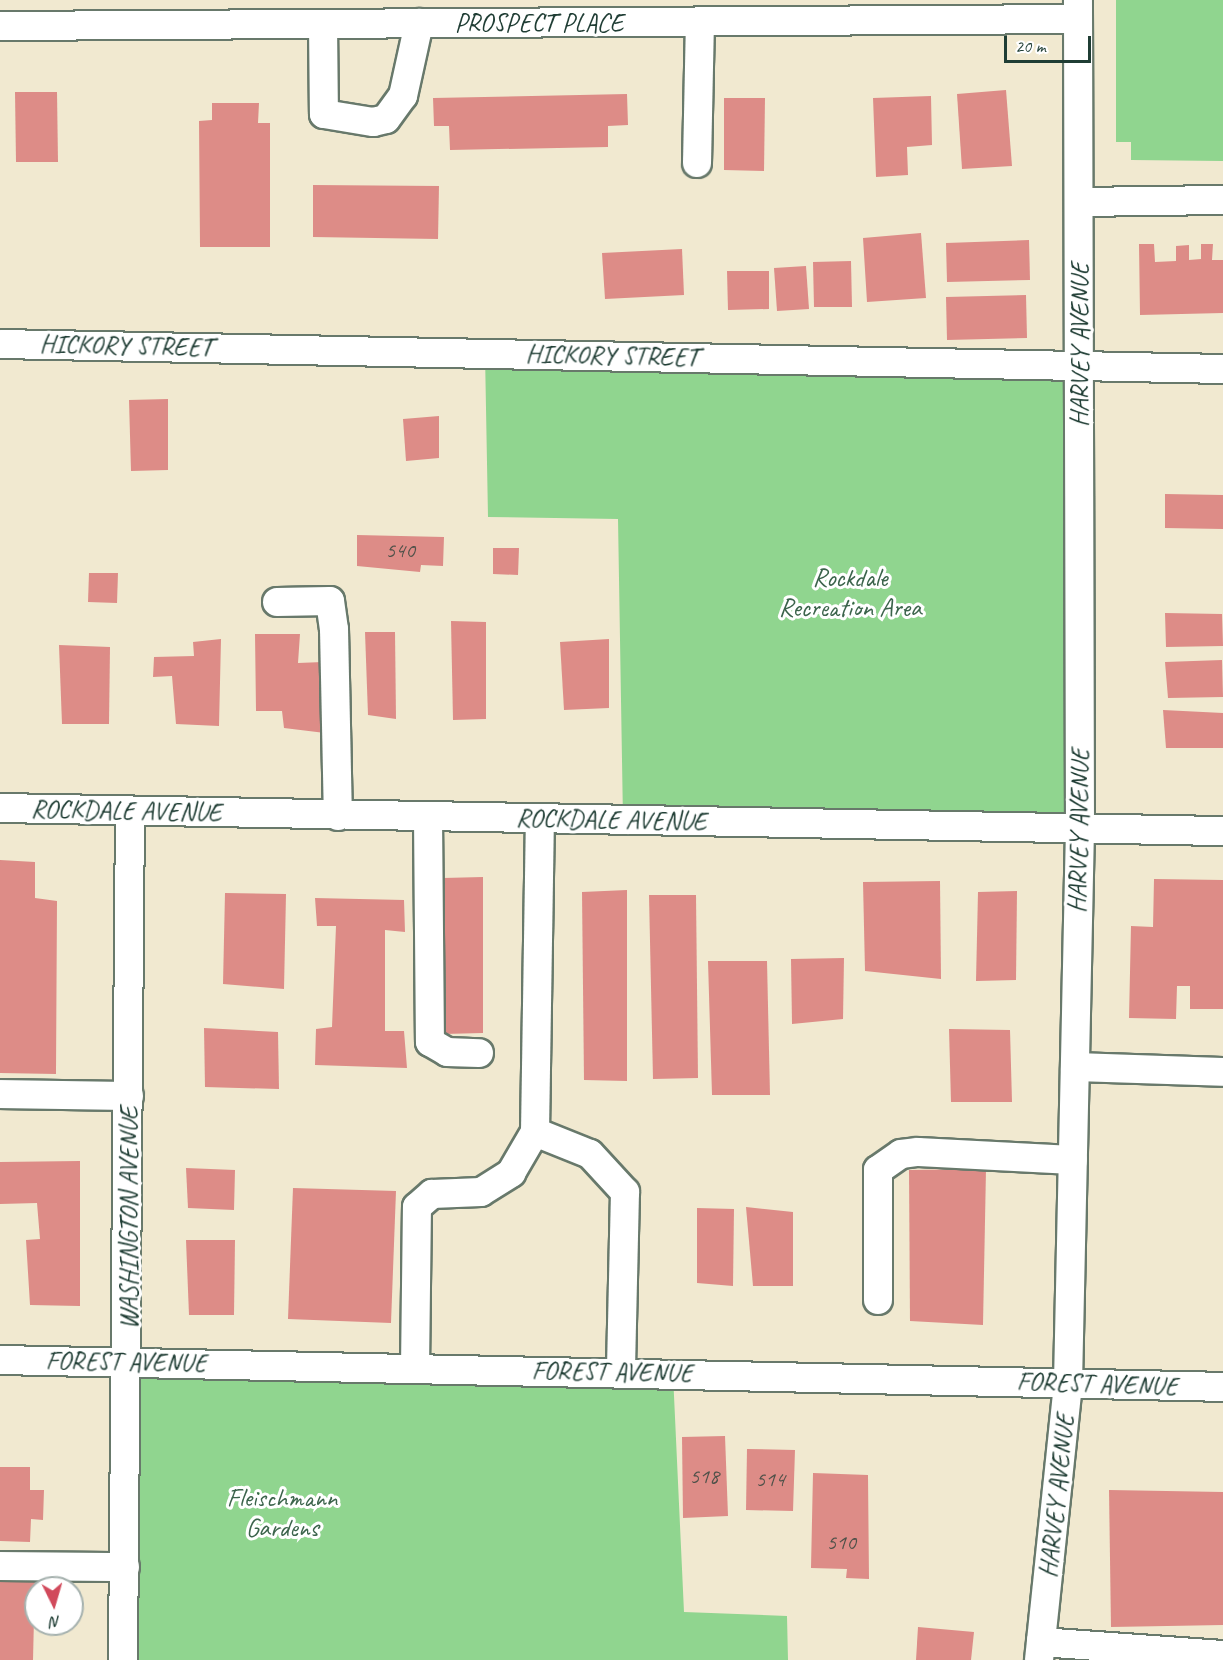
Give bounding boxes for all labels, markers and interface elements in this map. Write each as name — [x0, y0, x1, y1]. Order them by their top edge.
street label: PROSPECT PLACE — [455, 7, 623, 39]
scale bar — [1007, 24, 1094, 62]
text: 20 m — [1015, 35, 1046, 57]
street label: HARVEY AVENUE — [1064, 263, 1096, 427]
street label: HICKORY STREET — [39, 329, 213, 363]
street label: HICKORY STREET — [525, 339, 699, 373]
house number: 540 — [385, 538, 415, 564]
park label: Rockdale Recreation Area — [779, 562, 921, 624]
street label: HARVEY AVENUE — [1062, 748, 1096, 914]
street label: ROCKDALE AVENUE — [31, 794, 221, 828]
street label: ROCKDALE AVENUE — [516, 803, 706, 837]
street label: WASHINGTON AVENUE — [113, 1107, 145, 1329]
street label: FOREST AVENUE — [45, 1345, 207, 1379]
street label: FOREST AVENUE — [531, 1355, 693, 1389]
street label: FOREST AVENUE — [1016, 1366, 1178, 1402]
street label: HARVEY AVENUE — [1033, 1412, 1081, 1580]
house number: 518 — [689, 1464, 719, 1490]
house number: 514 — [755, 1467, 785, 1493]
park label: Fleischmann Gardens — [227, 1482, 337, 1544]
house number: 510 — [826, 1530, 856, 1556]
north arrow — [24, 1576, 84, 1636]
text: N — [50, 1612, 61, 1632]

